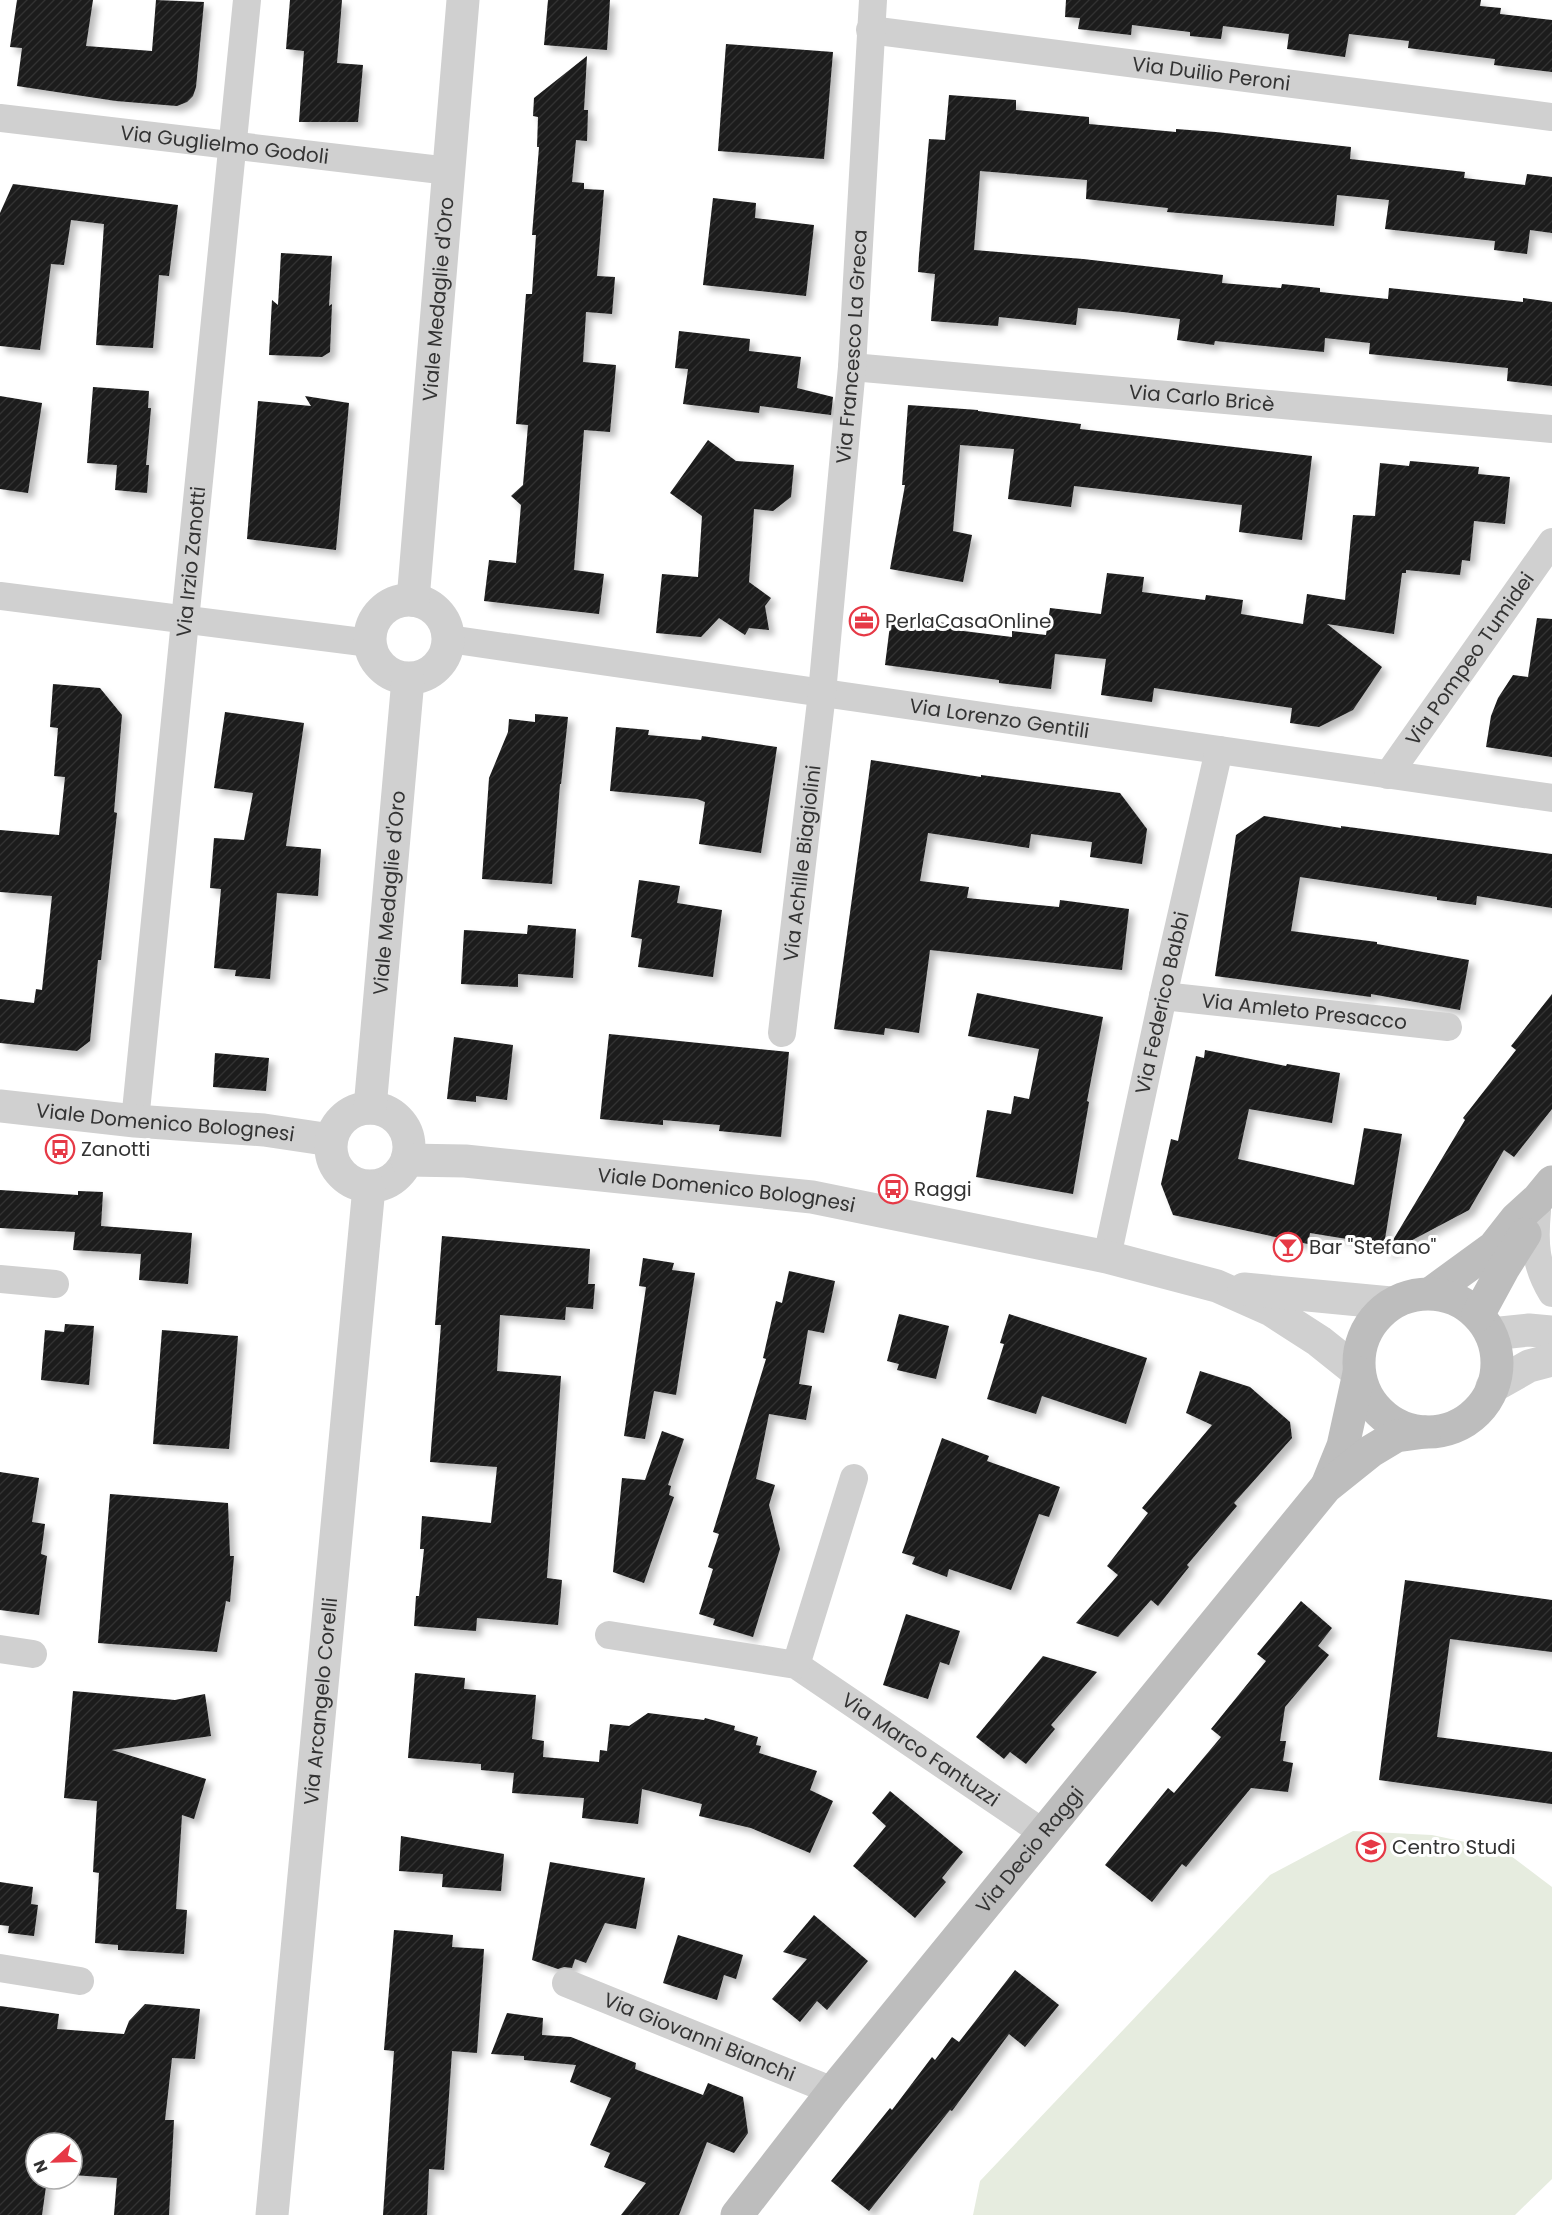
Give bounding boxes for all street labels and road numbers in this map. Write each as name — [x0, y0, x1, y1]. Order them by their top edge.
street label: Via Duilio Peroni — [1130, 50, 1292, 97]
street label: Via Guglielmo Godoli — [119, 118, 330, 171]
street label: Viale Medaglie d'Oro — [416, 196, 461, 402]
street label: Via Francesco La Greca — [829, 229, 874, 465]
street label: Via Carlo Bricè — [1128, 378, 1276, 418]
street label: Via Irzio Zanotti — [169, 485, 212, 638]
street label: Via Pompeo Tumidei — [1399, 566, 1541, 751]
street label: Via Lorenzo Gentili — [907, 692, 1091, 745]
street label: Via Achille Biagiolini — [777, 763, 827, 963]
street label: Viale Medaglie d'Oro — [366, 789, 412, 996]
street label: Via Federico Babbi — [1128, 909, 1196, 1097]
street label: Via Amleto Presacco — [1200, 986, 1408, 1036]
street label: Viale Domenico Bolognesi — [34, 1096, 296, 1148]
street label: Viale Domenico Bolognesi — [596, 1161, 858, 1219]
street label: Via Arcangelo Corelli — [297, 1596, 344, 1806]
street label: Via Marco Fantuzzi — [836, 1686, 1005, 1813]
street label: Via Decio Raggi — [969, 1780, 1090, 1920]
street label: Via Giovanni Bianchi — [599, 1986, 800, 2088]

